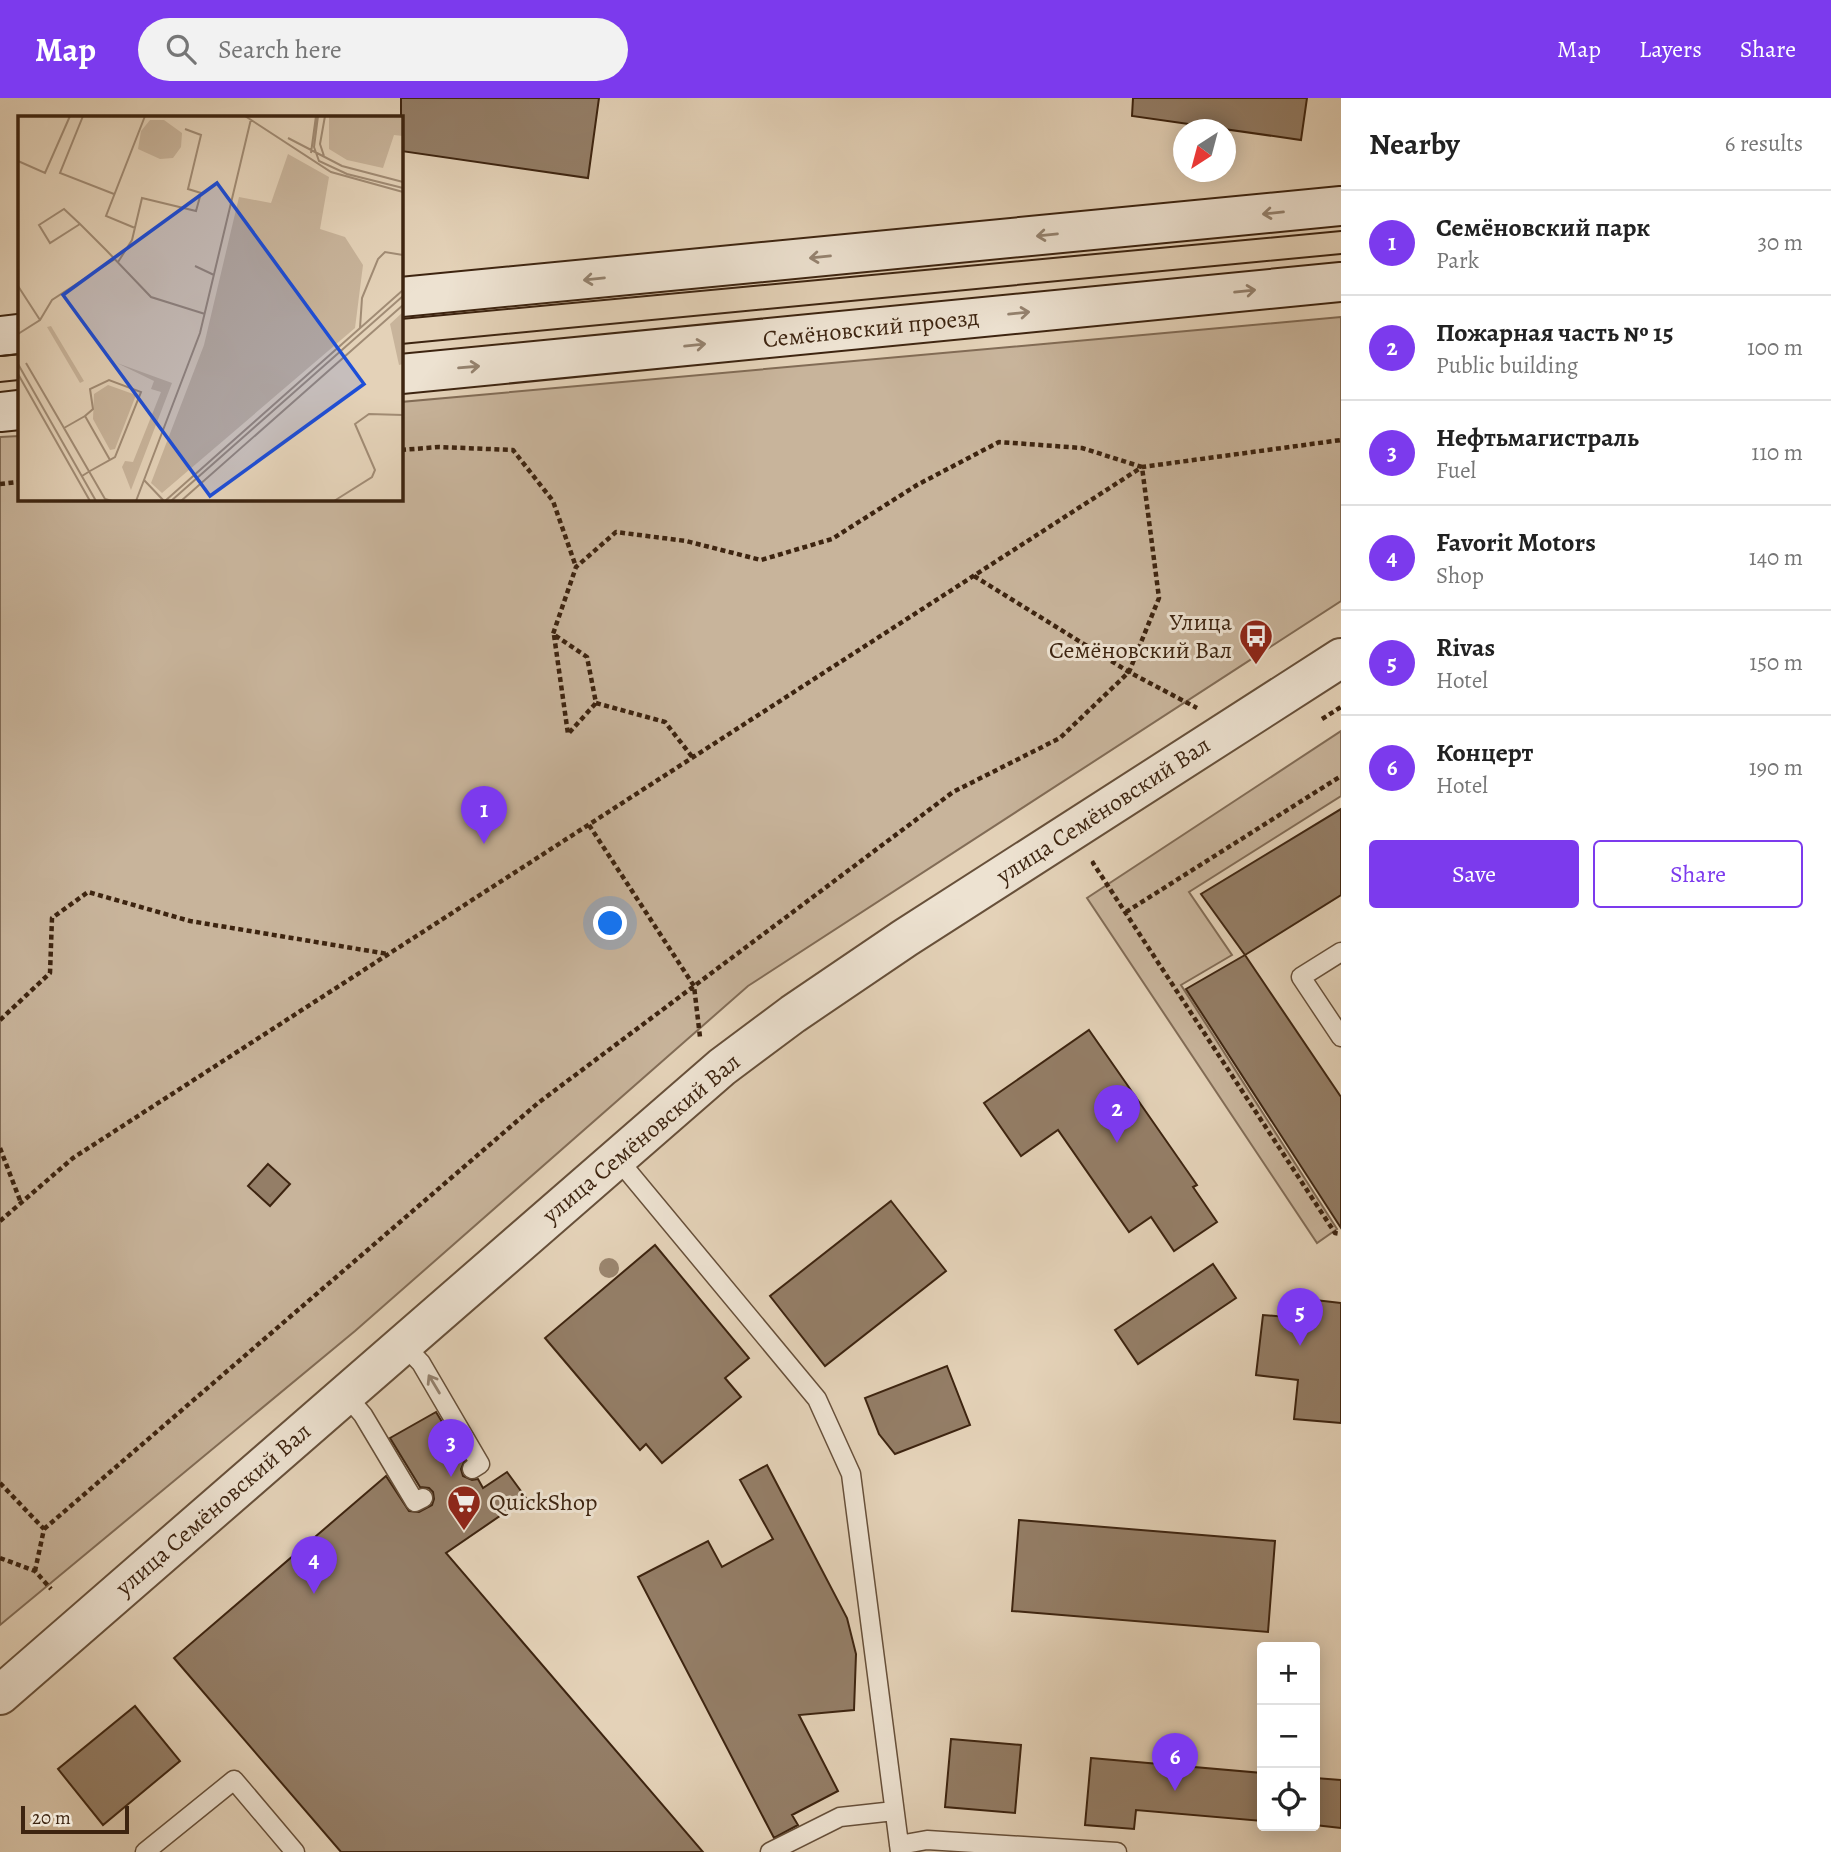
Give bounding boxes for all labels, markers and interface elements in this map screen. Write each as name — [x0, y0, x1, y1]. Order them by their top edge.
search box — [138, 18, 628, 81]
text: Map — [35, 27, 96, 72]
icon: search — [162, 30, 200, 68]
text: Search here — [218, 32, 342, 67]
text: Map — [1557, 33, 1601, 65]
text: Layers — [1639, 33, 1702, 65]
text: Share — [1740, 33, 1796, 65]
inset map — [18, 116, 402, 500]
north arrow — [1173, 119, 1236, 182]
text: Nearby — [1369, 124, 1460, 164]
text: 6 results — [1725, 128, 1803, 159]
one-way arrow — [1262, 207, 1285, 220]
text: Семёновский парк — [1436, 210, 1650, 245]
text: 1 — [1388, 227, 1396, 258]
text: 30 m — [1757, 227, 1803, 258]
one-way arrow — [1036, 229, 1058, 242]
text: Park — [1436, 245, 1479, 276]
one-way arrow — [809, 250, 832, 263]
one-way arrow — [583, 272, 606, 285]
one-way arrow — [1234, 285, 1256, 298]
street label: Семёновский проезд — [761, 301, 981, 355]
one-way arrow — [1007, 307, 1030, 320]
text: Пожарная часть № 15 — [1436, 315, 1674, 350]
text: 2 — [1386, 332, 1398, 363]
text: 100 m — [1747, 332, 1803, 363]
one-way arrow — [683, 338, 706, 351]
text: Public building — [1436, 350, 1578, 381]
one-way arrow — [457, 360, 479, 373]
text: Нефтьмагистраль — [1436, 420, 1639, 455]
text: 3 — [1387, 437, 1397, 468]
text: 110 m — [1751, 437, 1803, 468]
text: Fuel — [1436, 455, 1476, 486]
text: Favorit Motors — [1436, 525, 1596, 560]
text: 4 — [1387, 542, 1397, 573]
text: 140 m — [1749, 542, 1803, 573]
text: Shop — [1436, 560, 1484, 591]
place label: Улица Семёновский Вал — [1049, 606, 1232, 666]
bus stop icon: Улица Семёновский Вал — [1237, 617, 1275, 666]
text: Rivas — [1436, 630, 1495, 665]
text: 5 — [1387, 647, 1397, 678]
text: 150 m — [1749, 647, 1803, 678]
text: Hotel — [1436, 665, 1488, 696]
street label: улица Семёновский Вал — [989, 729, 1216, 892]
text: Концерт — [1436, 735, 1534, 770]
text: 6 — [1387, 752, 1397, 783]
text: 190 m — [1749, 752, 1803, 783]
text: Hotel — [1436, 770, 1488, 801]
pin: 1 — [461, 786, 507, 844]
button: Save — [1369, 840, 1579, 908]
button: Share — [1593, 840, 1803, 908]
your location — [593, 906, 627, 940]
street label: улица Семёновский Вал — [535, 1046, 747, 1231]
pin: 2 — [1094, 1085, 1140, 1143]
pin: 5 — [1277, 1288, 1323, 1346]
one-way arrow — [426, 1374, 440, 1394]
street label: улица Семёновский Вал — [108, 1415, 317, 1603]
pin: 3 — [428, 1419, 474, 1477]
supermarket icon: QuickShop — [445, 1483, 483, 1532]
place label: QuickShop — [489, 1486, 598, 1518]
pin: 4 — [291, 1536, 337, 1594]
map controls — [1257, 1642, 1320, 1831]
button: + — [1257, 1642, 1320, 1705]
button: − — [1257, 1705, 1320, 1768]
pin: 6 — [1152, 1733, 1198, 1791]
button: locate — [1257, 1768, 1320, 1831]
scale bar — [21, 1803, 130, 1835]
text: 20 m — [32, 1805, 71, 1831]

